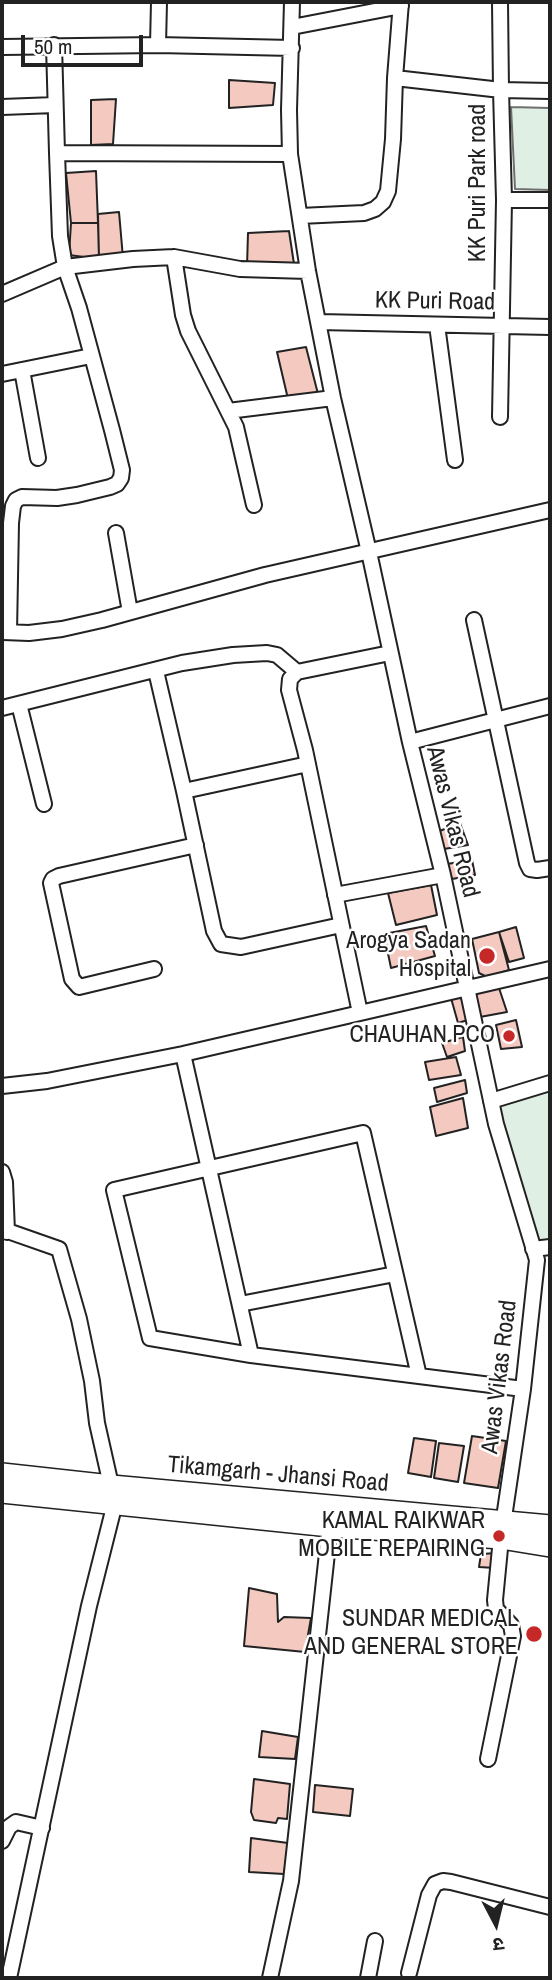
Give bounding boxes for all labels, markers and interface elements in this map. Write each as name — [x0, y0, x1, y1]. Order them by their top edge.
scale bar — [24, 21, 147, 65]
text: 50 m — [34, 32, 72, 61]
street label: KK Puri Park road — [465, 104, 493, 262]
street label: KK Puri Road — [375, 287, 495, 317]
street label: Awas Vikas Road — [419, 743, 485, 901]
place label: Arogya Sadan Hospital — [346, 928, 471, 984]
marker: Arogya Sadan Hospital — [477, 946, 497, 966]
place label: CHAUHAN PCO — [350, 1022, 495, 1050]
marker: CHAUHAN PCO — [501, 1028, 517, 1044]
street label: Awas Vikas Road — [476, 1298, 524, 1456]
street label: Tikamgarh - Jhansi Road — [166, 1451, 390, 1499]
place label: KAMAL RAIKWAR MOBILE REPAIRING — [298, 1508, 485, 1564]
marker: KAMAL RAIKWAR MOBILE REPAIRING — [491, 1528, 507, 1544]
place label: SUNDAR MEDICAL AND GENERAL STORE — [304, 1606, 518, 1662]
marker: SUNDAR MEDICAL AND GENERAL STORE — [524, 1624, 544, 1644]
north arrow — [461, 1889, 531, 1959]
text: उ — [491, 1931, 506, 1958]

